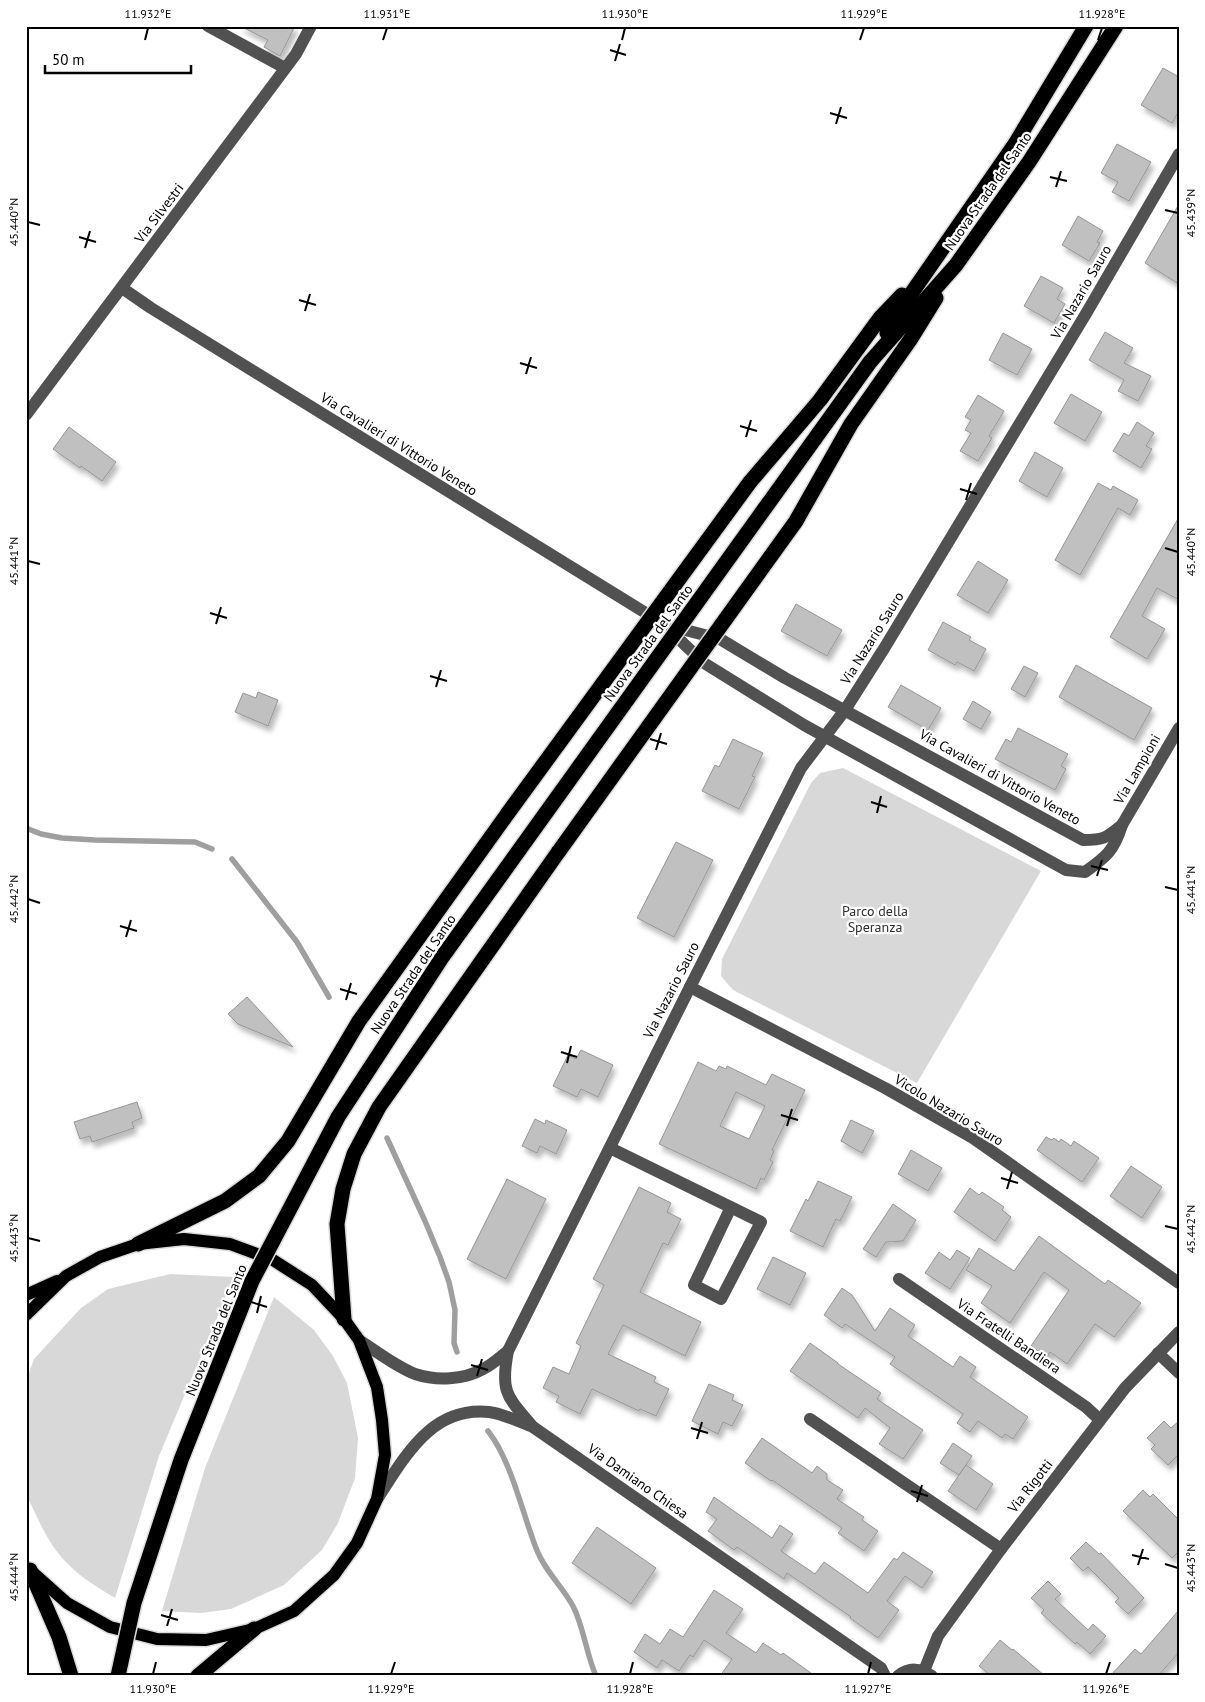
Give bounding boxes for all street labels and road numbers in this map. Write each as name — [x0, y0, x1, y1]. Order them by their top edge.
street label: Nuova Strada del Santo — [940, 128, 1036, 254]
street label: Via Silvestri — [130, 179, 187, 247]
street label: Via Nazario Sauro — [1046, 242, 1115, 343]
street label: Via Cavalieri di Vittorio Veneto — [316, 388, 481, 500]
street label: Nuova Strada del Santo — [599, 581, 697, 705]
street label: Via Nazario Sauro — [836, 588, 908, 689]
street label: Via Cavalieri di Vittorio Veneto — [915, 725, 1084, 829]
street label: Via Lampioni — [1109, 731, 1164, 808]
street label: Nuova Strada del Santo — [366, 911, 460, 1037]
street label: Via Nazario Sauro — [638, 939, 703, 1042]
street label: Vicolo Nazario Sauro — [890, 1070, 1007, 1150]
street label: Nuova Strada del Santo — [181, 1262, 251, 1398]
street label: Via Fratelli Bandiera — [953, 1294, 1064, 1377]
street label: Via Damiano Chiesa — [583, 1439, 692, 1522]
street label: Via Rigotti — [1003, 1456, 1056, 1517]

